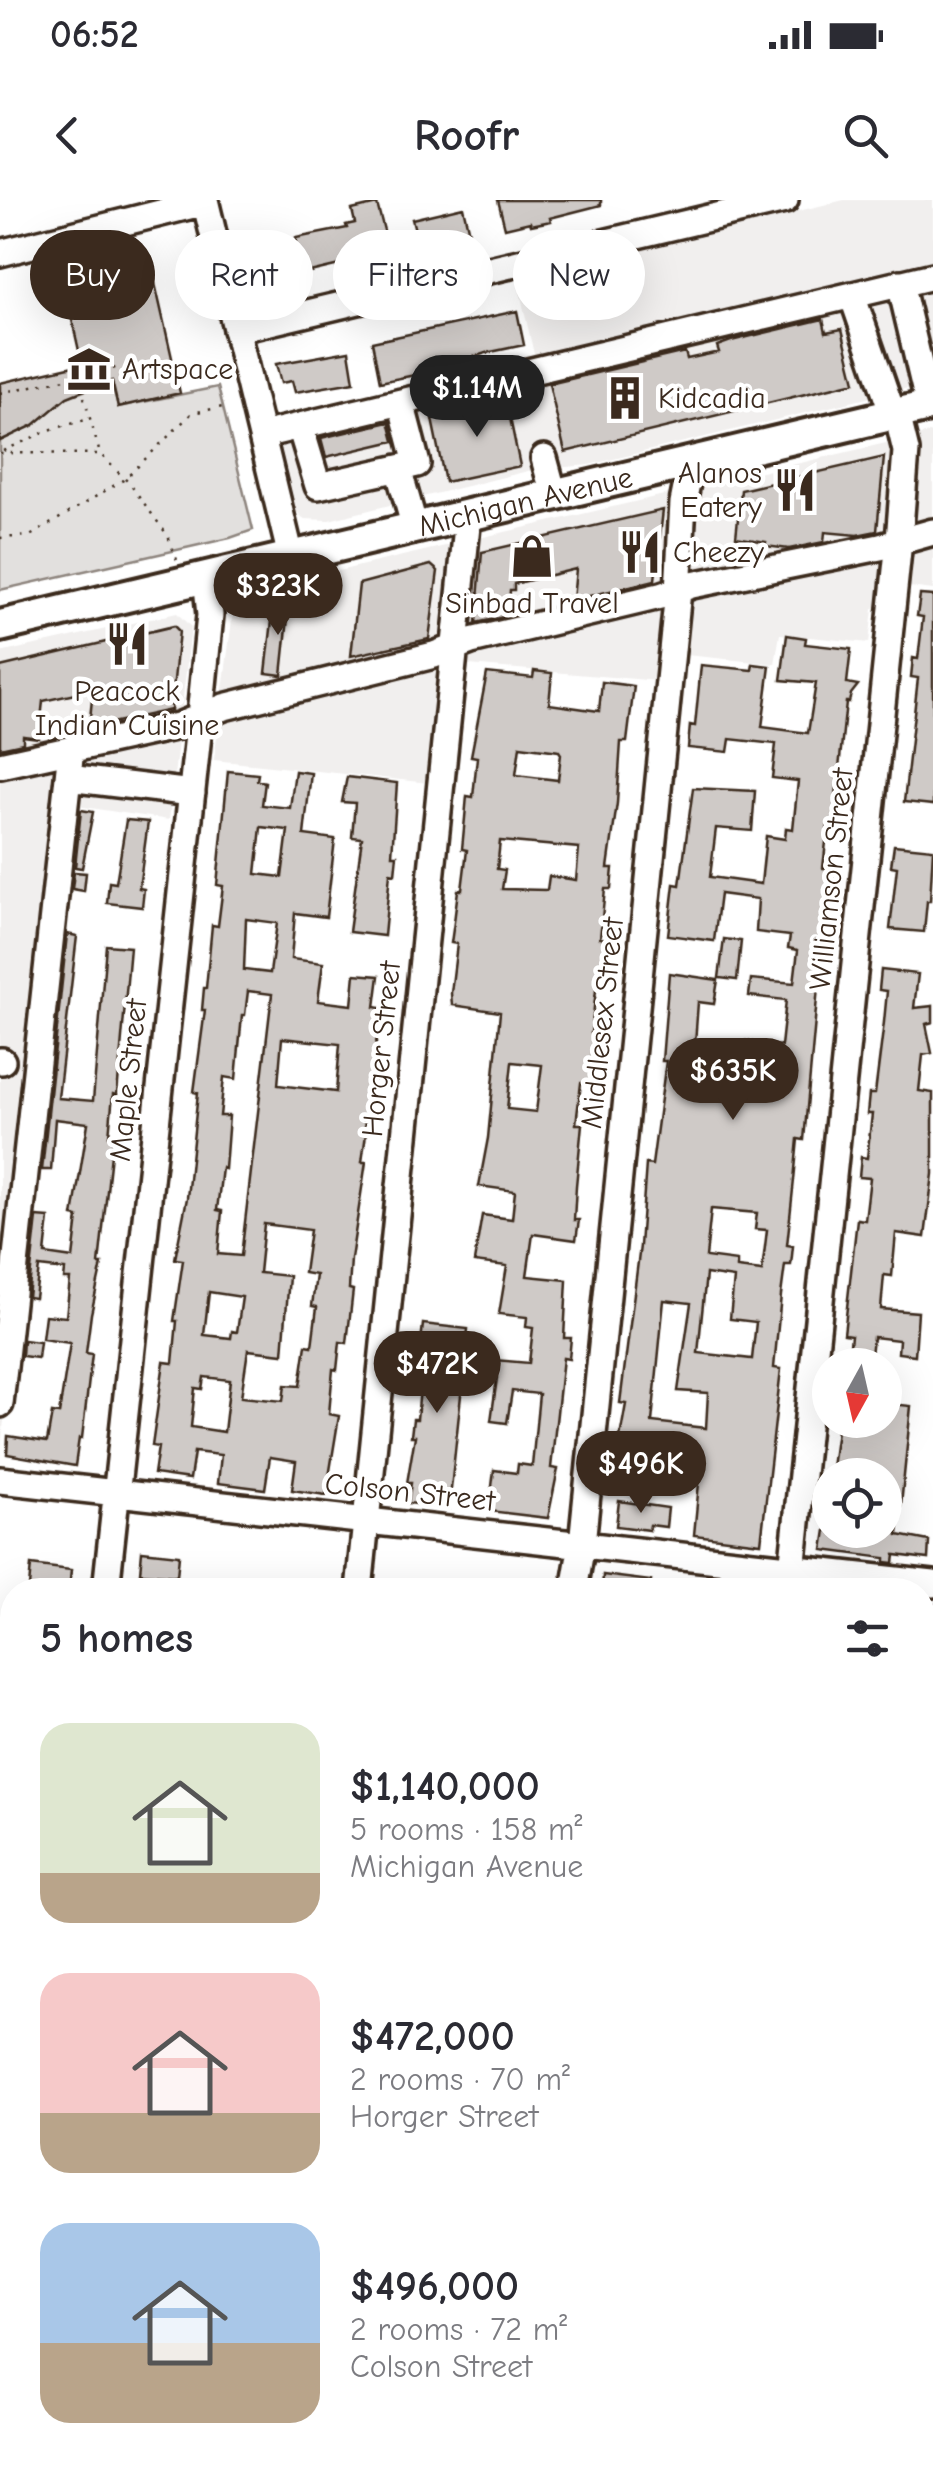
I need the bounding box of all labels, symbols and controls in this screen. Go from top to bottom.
text: 06:52 [50,13,139,57]
icon: back [40,108,95,163]
icon: search [838,108,893,163]
text: Roofr [414,109,519,161]
chip: Buy [30,230,155,320]
chip: Rent [175,230,313,320]
chip: Filters [333,230,493,320]
chip: New [513,230,645,320]
museum icon: Artspace [65,345,113,393]
place label: Artspace [122,352,233,387]
pin: $1.14M [396,355,558,440]
text: $1.14M [432,369,522,406]
building icon: Kidcadia [601,374,649,422]
place label: Kidcadia [658,381,766,416]
place label: Alanos Eatery [678,456,763,525]
street label: Michigan Avenue [415,460,636,544]
restaurant icon: Alanos Eatery [771,466,819,514]
restaurant icon: Cheezy [616,528,664,576]
shop icon: Sinbad Travel [508,532,556,580]
place label: Cheezy [673,535,765,570]
pin: $323K [208,553,348,638]
text: $323K [236,567,320,604]
place label: Sinbad Travel [445,586,619,621]
restaurant icon: Peacock Indian Cuisine [103,620,151,668]
place label: Peacock Indian Cuisine [35,674,219,743]
street label: Williamson Street [802,765,861,992]
street label: Middlesex Street [574,914,631,1130]
street label: Horger Street [355,958,408,1139]
street label: Maple Street [103,996,155,1163]
pin: $635K [663,1038,803,1123]
text: $635K [690,1052,776,1089]
pin: $472K [367,1331,507,1416]
text: $472K [396,1345,478,1382]
north arrow [812,1348,902,1438]
map controls [812,1348,902,1548]
pin: $496K [571,1431,711,1516]
text: $496K [598,1445,684,1482]
button: locate [812,1458,902,1548]
street label: Colson Street [323,1466,498,1519]
icon: filters [840,1611,895,1666]
text: 5 homes [40,1614,193,1663]
text: $1,140,000 [350,1762,540,1811]
icon: home [120,1763,240,1883]
text: 5 rooms · 158 m² [350,1811,582,1848]
text: Michigan Avenue [350,1848,583,1885]
text: $472,000 [350,2012,515,2061]
icon: home [120,2013,240,2133]
text: 2 rooms · 70 m² [350,2061,570,2098]
text: Horger Street [350,2098,538,2135]
text: $496,000 [350,2262,519,2311]
icon: home [120,2263,240,2383]
text: 2 rooms · 72 m² [350,2311,567,2348]
text: Colson Street [350,2348,532,2385]

